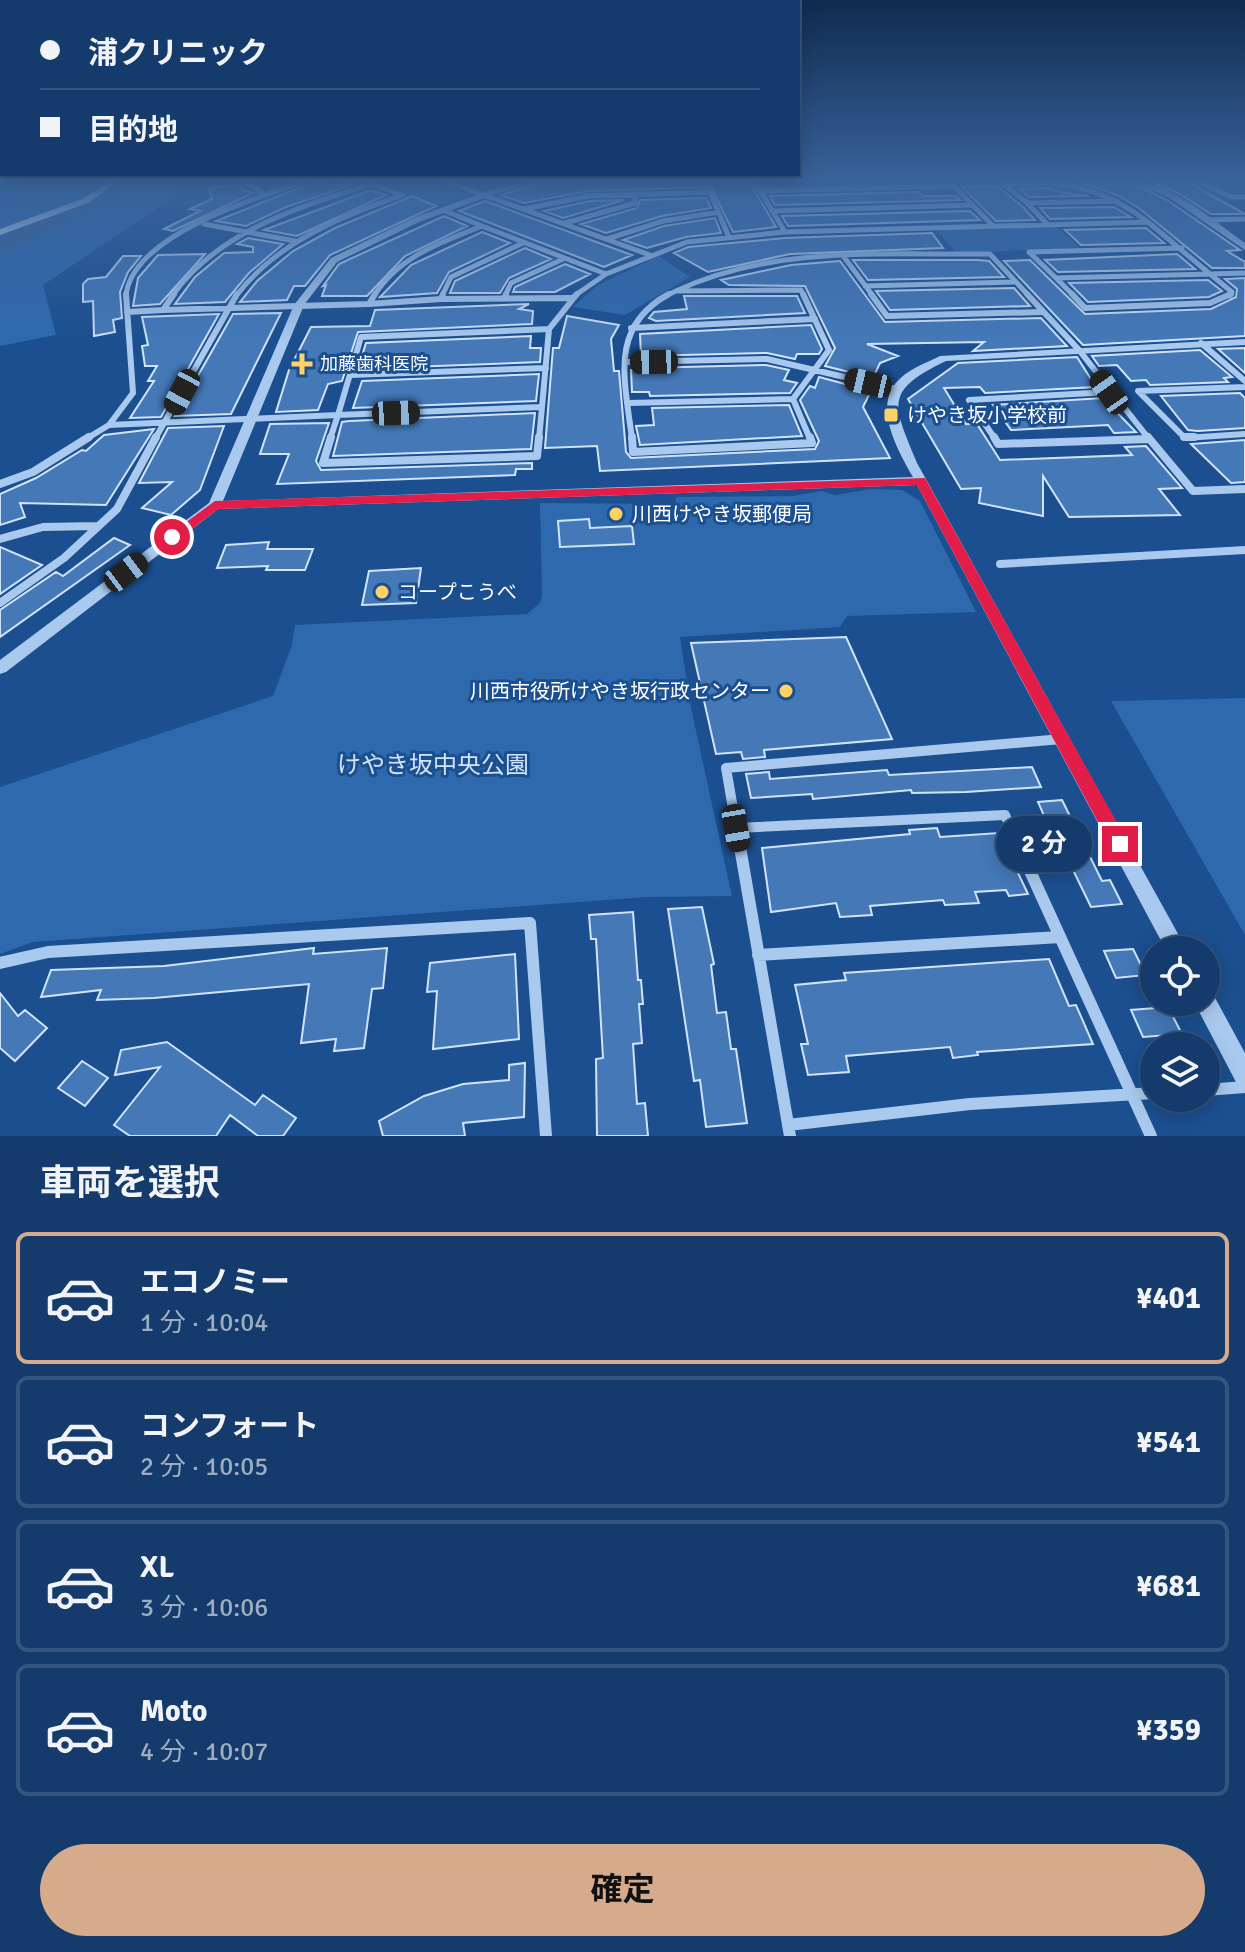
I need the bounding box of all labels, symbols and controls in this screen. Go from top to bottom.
text: 浦クリニック [88,35,268,72]
text: 目的地 [88,112,178,149]
car [630,350,678,374]
marker: 加藤歯科医院 [291,353,313,375]
place label: 加藤歯科医院 [320,353,428,375]
car [160,365,204,419]
car [1085,365,1133,419]
car [842,366,894,400]
car [372,400,420,426]
place label: けやき坂小学校前 [907,403,1067,428]
marker: けやき坂小学校前 [882,406,900,424]
place label: 川西けやき坂郵便局 [632,502,812,527]
marker: 川西けやき坂郵便局 [607,505,625,523]
route start [154,519,190,555]
car [100,548,152,596]
place label: コープこうべ [398,580,517,605]
marker: コープこうべ [373,583,391,601]
place label: 川西市役所けやき坂行政センター [470,679,770,704]
marker: 川西市役所けやき坂行政センター [777,682,795,700]
park label: けやき坂中央公園 [337,750,529,780]
car [720,802,752,854]
callout: 2 分 [996,816,1092,872]
route end [1102,826,1138,862]
text: 2 分 [1021,828,1067,860]
map controls [1140,936,1220,1112]
button: locate [1140,936,1220,1016]
button: layers [1140,1032,1220,1112]
text: 車両を選択 [40,1161,220,1206]
icon: car [44,1262,116,1334]
text: エコノミー [140,1264,290,1301]
text: ¥401 [1136,1280,1201,1317]
text: 1 分 · 10:04 [140,1307,268,1339]
icon: car [44,1406,116,1478]
text: コンフォート [140,1408,319,1445]
text: ¥541 [1136,1424,1201,1461]
text: 2 分 · 10:05 [140,1451,268,1483]
text: XL [140,1549,174,1586]
icon: car [44,1550,116,1622]
text: ¥681 [1136,1568,1201,1605]
text: 3 分 · 10:06 [140,1592,268,1624]
text: Moto [140,1693,207,1730]
icon: car [44,1694,116,1766]
text: ¥359 [1136,1712,1201,1749]
text: 4 分 · 10:07 [140,1736,268,1768]
button: 確定 [40,1844,1205,1936]

